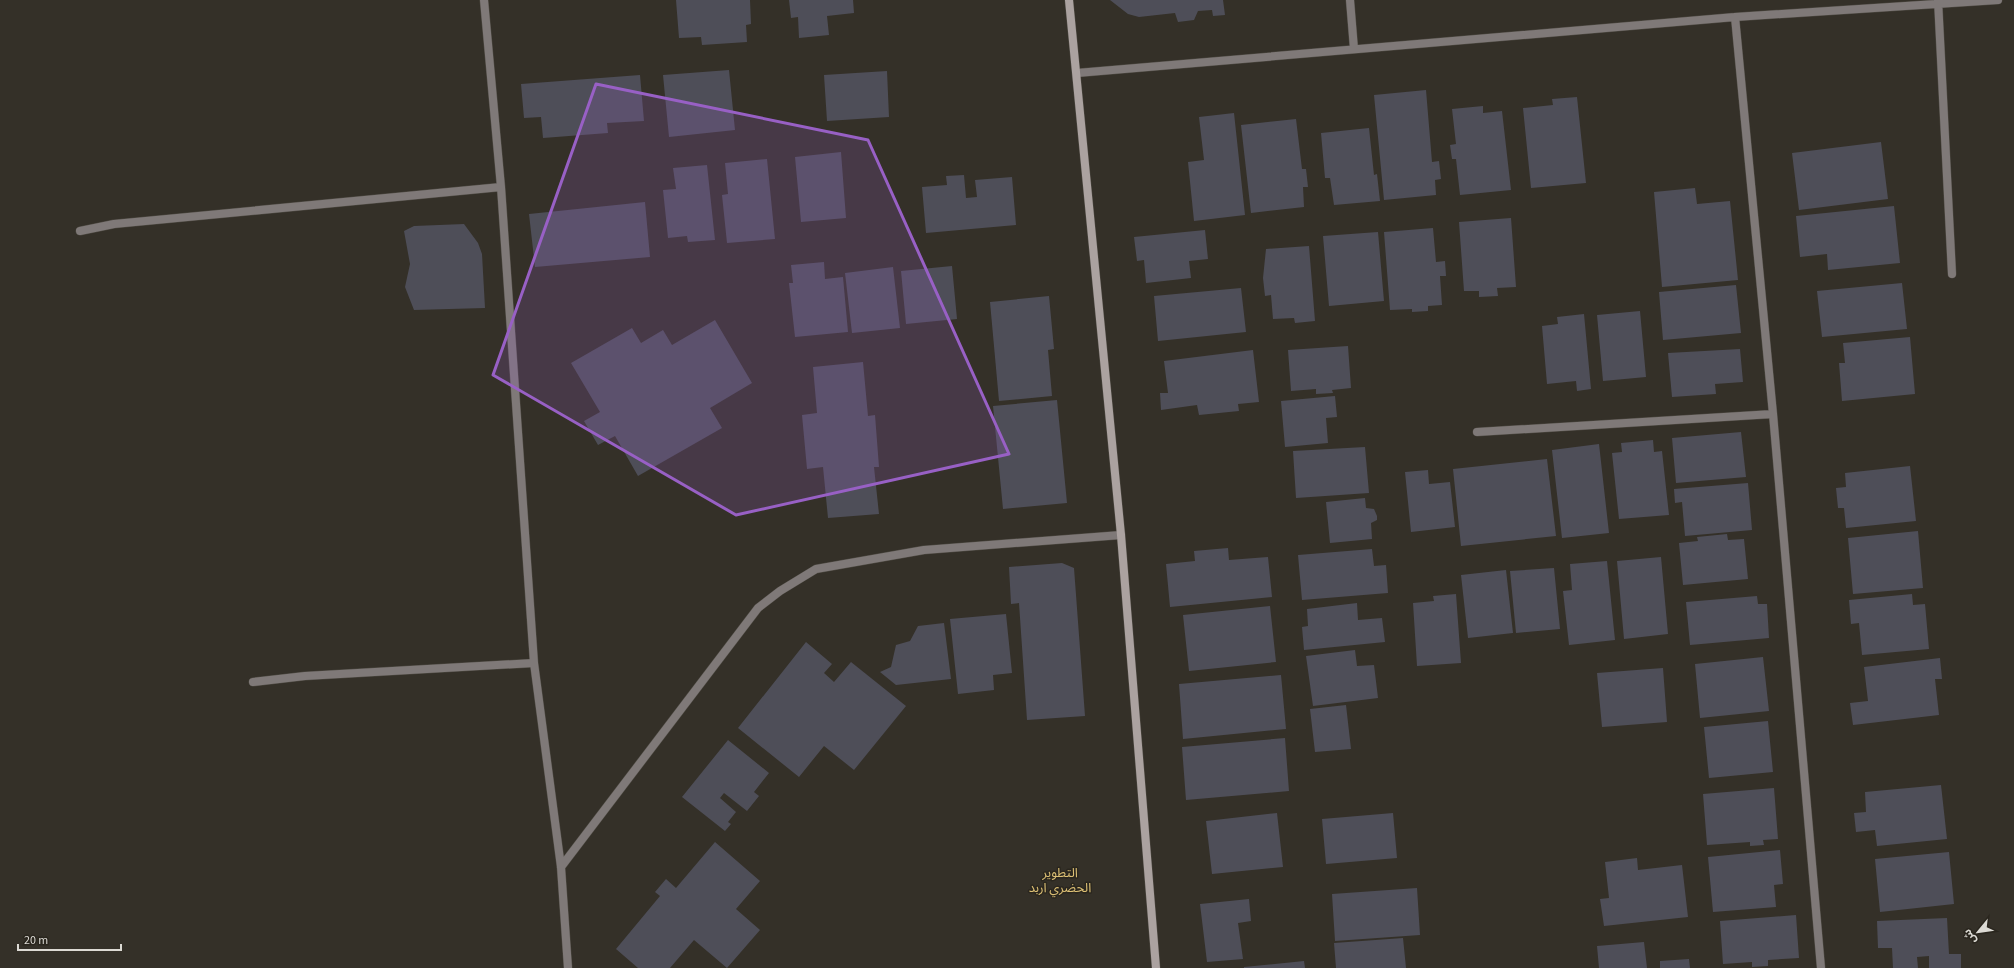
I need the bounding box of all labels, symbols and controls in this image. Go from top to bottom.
district label: التطوير الحضري اربد [1029,864,1091,898]
north arrow [1958,912,1998,952]
scale bar [18,926,121,952]
text: ش [1959,926,1980,947]
text: 20 m [24,932,48,949]

